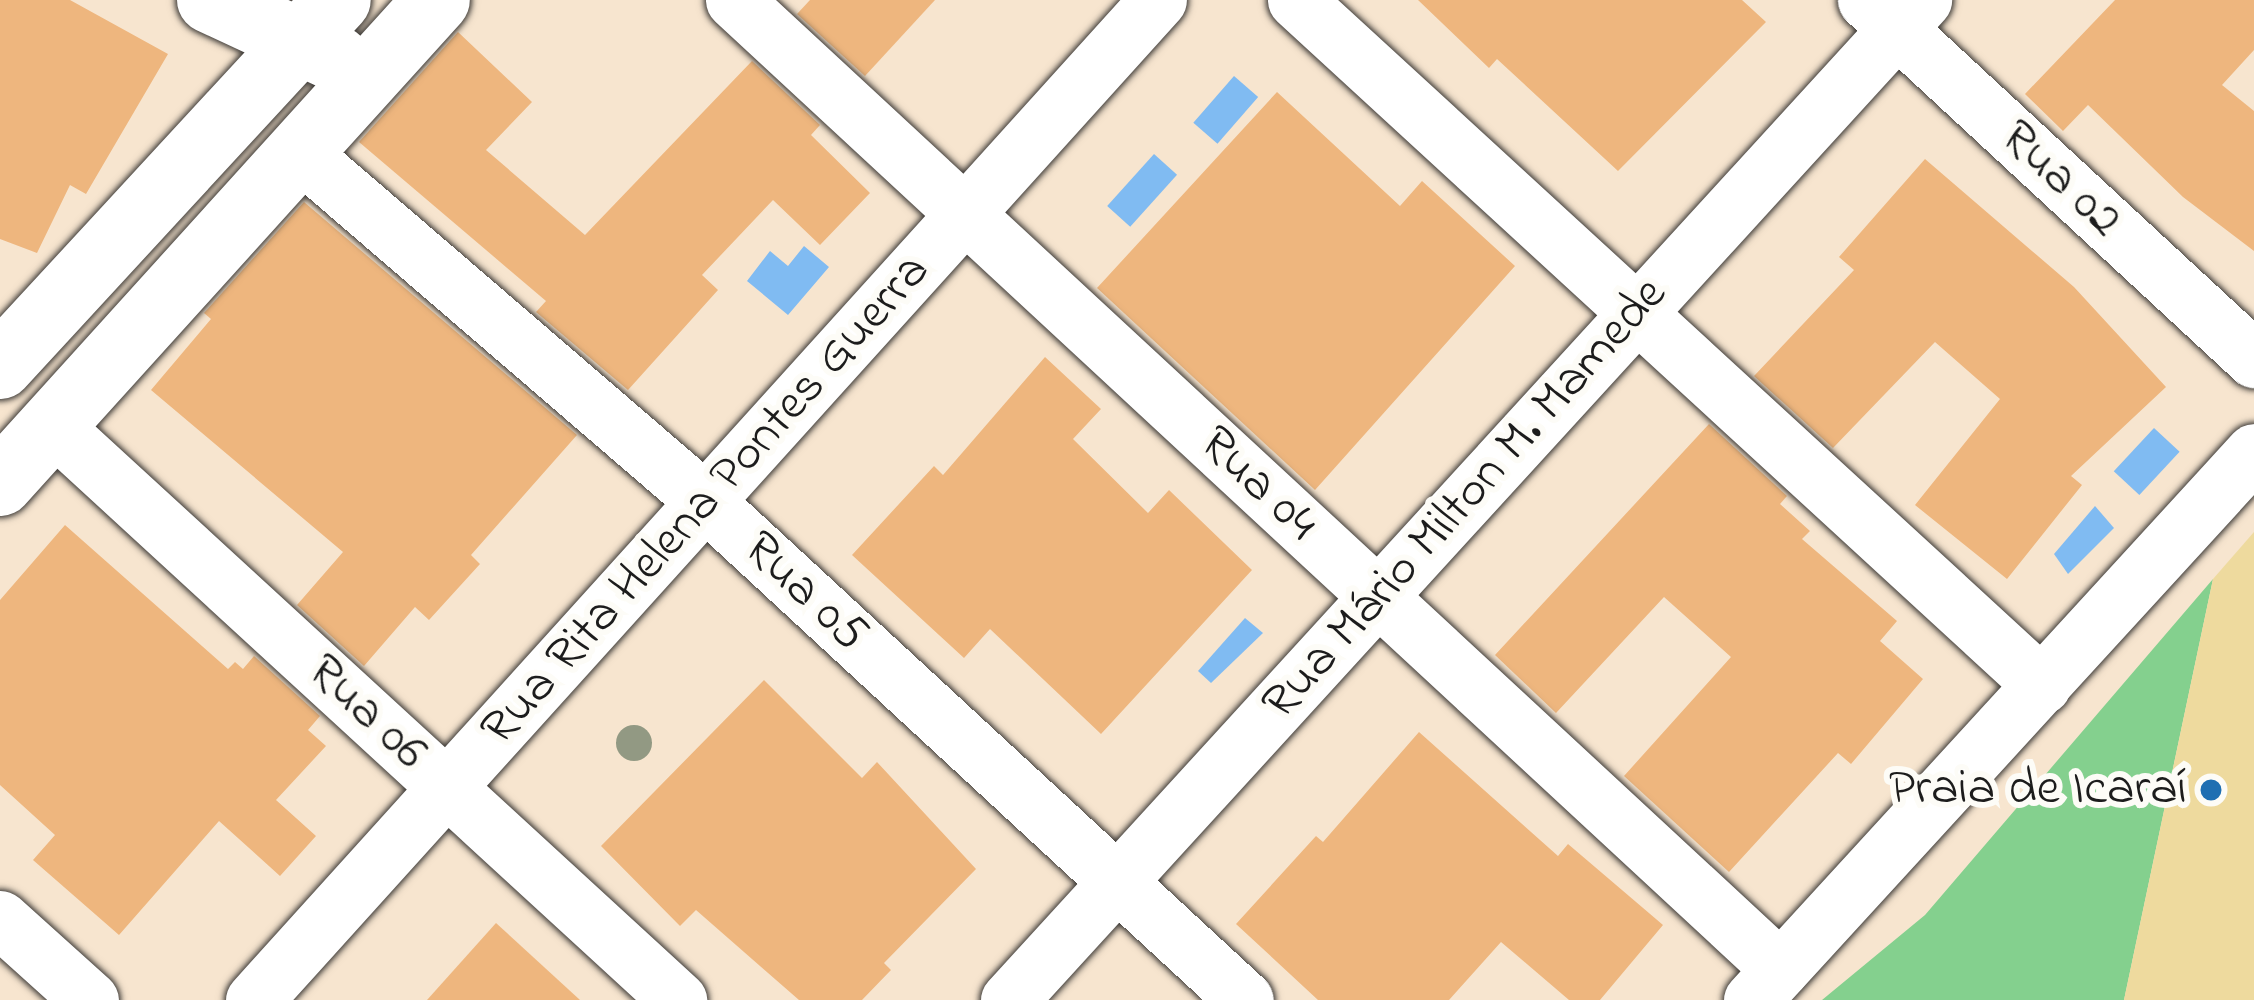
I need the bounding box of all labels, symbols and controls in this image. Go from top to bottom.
street label: Rua 02 [1986,108,2134,252]
street label: Rua Rita Helena Pontes Guerra [470,242,944,760]
street label: Rua Mário Milton M. Mamede [1251,266,1681,734]
street label: Rua 04 [1185,415,1329,555]
street label: Rua 05 [729,520,879,666]
street label: Rua 06 [293,642,439,784]
place label: Praia de Icaraí [1889,759,2187,821]
marker: Praia de Icaraí [2198,777,2224,803]

